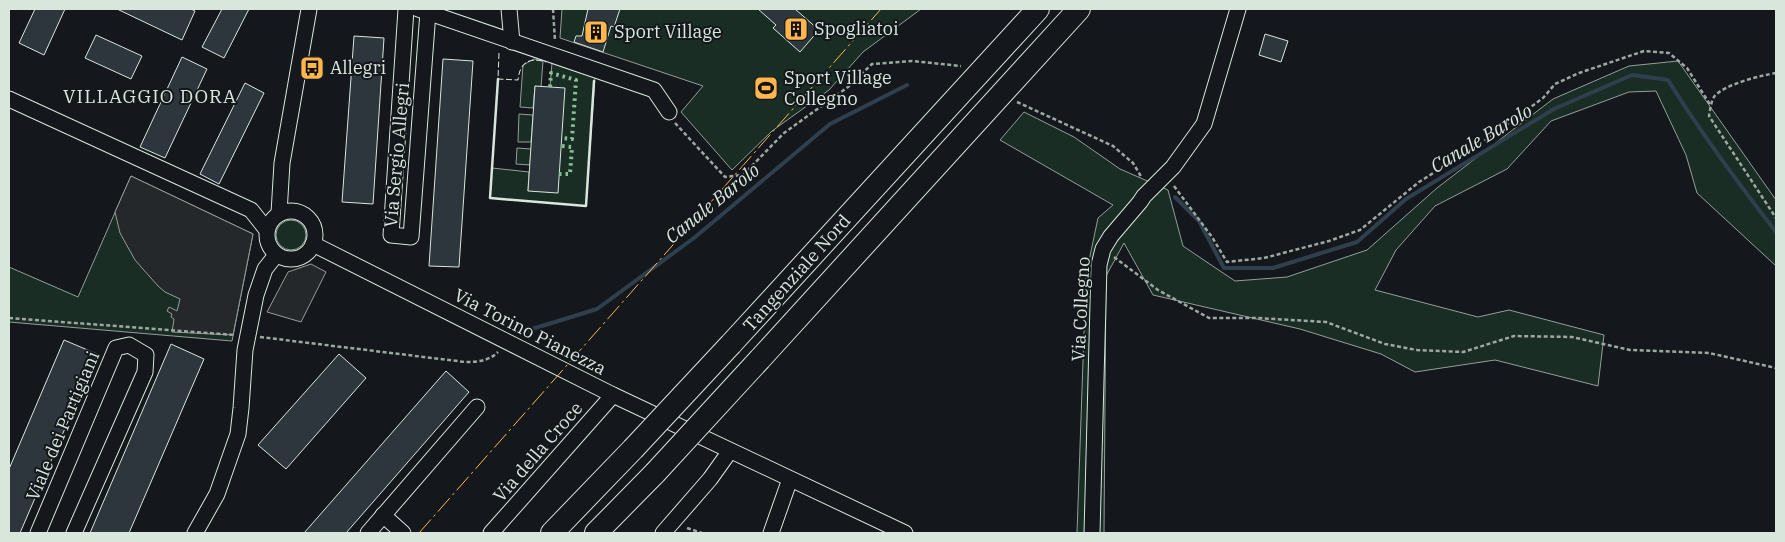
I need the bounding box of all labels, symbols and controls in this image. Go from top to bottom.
building icon: Spogliatoi [783,16,809,42]
place label: Spogliatoi [814,17,899,40]
building icon: Sport Village [583,19,609,45]
place label: Sport Village [614,20,722,43]
bus stop icon: Allegri [299,55,325,81]
place label: Allegri [330,56,386,79]
place label: Sport Village Collegno [784,66,892,110]
sports icon: Sport Village Collegno [753,75,779,101]
street label: Via Sergio Allegri [379,81,414,228]
district label: VILLAGGIO DORA [63,84,237,108]
water label: Canale Barolo [1426,98,1536,178]
water label: Canale Barolo [660,158,764,248]
street label: Tangenziale Nord [738,209,855,336]
street label: Via Collegno [1066,256,1095,362]
street label: Via Torino Pianezza [450,283,610,380]
street label: Viale dei Partigiani [21,347,105,504]
street label: Via della Croce [488,397,587,506]

